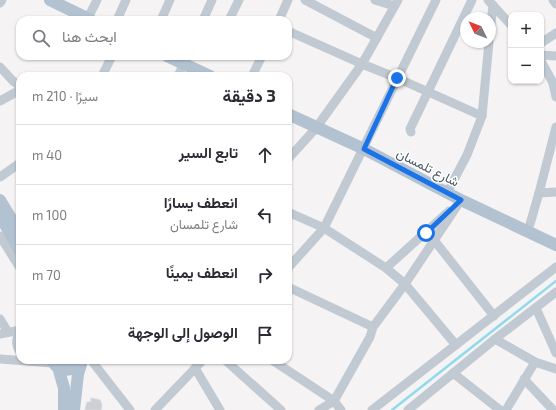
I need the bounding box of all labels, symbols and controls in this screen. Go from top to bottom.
north arrow [460,12,496,48]
map controls [508,12,544,84]
button: + [508,12,544,48]
search box [16,16,292,60]
icon: search [30,27,52,49]
text: ابحث هنا [62,27,117,45]
button: − [508,48,544,84]
route end [388,69,406,87]
text: 3 دقيقة [223,85,276,105]
text: سيرًا · 210 m [32,88,98,104]
text: تابع السير [179,143,238,161]
icon: ahead [254,144,276,166]
street label: شارع تلمسان [393,144,462,191]
text: 40 m [32,147,62,163]
text: انعطف يسارًا [164,193,238,211]
icon: left [254,204,276,226]
text: 100 m [32,207,67,223]
text: شارع تلمسان [170,216,238,232]
route start [417,224,435,242]
text: انعطف يمينًا [166,263,238,281]
icon: right [254,264,276,286]
text: 70 m [32,267,61,283]
text: الوصول إلى الوجهة [128,323,238,341]
icon: arrive [254,324,276,346]

